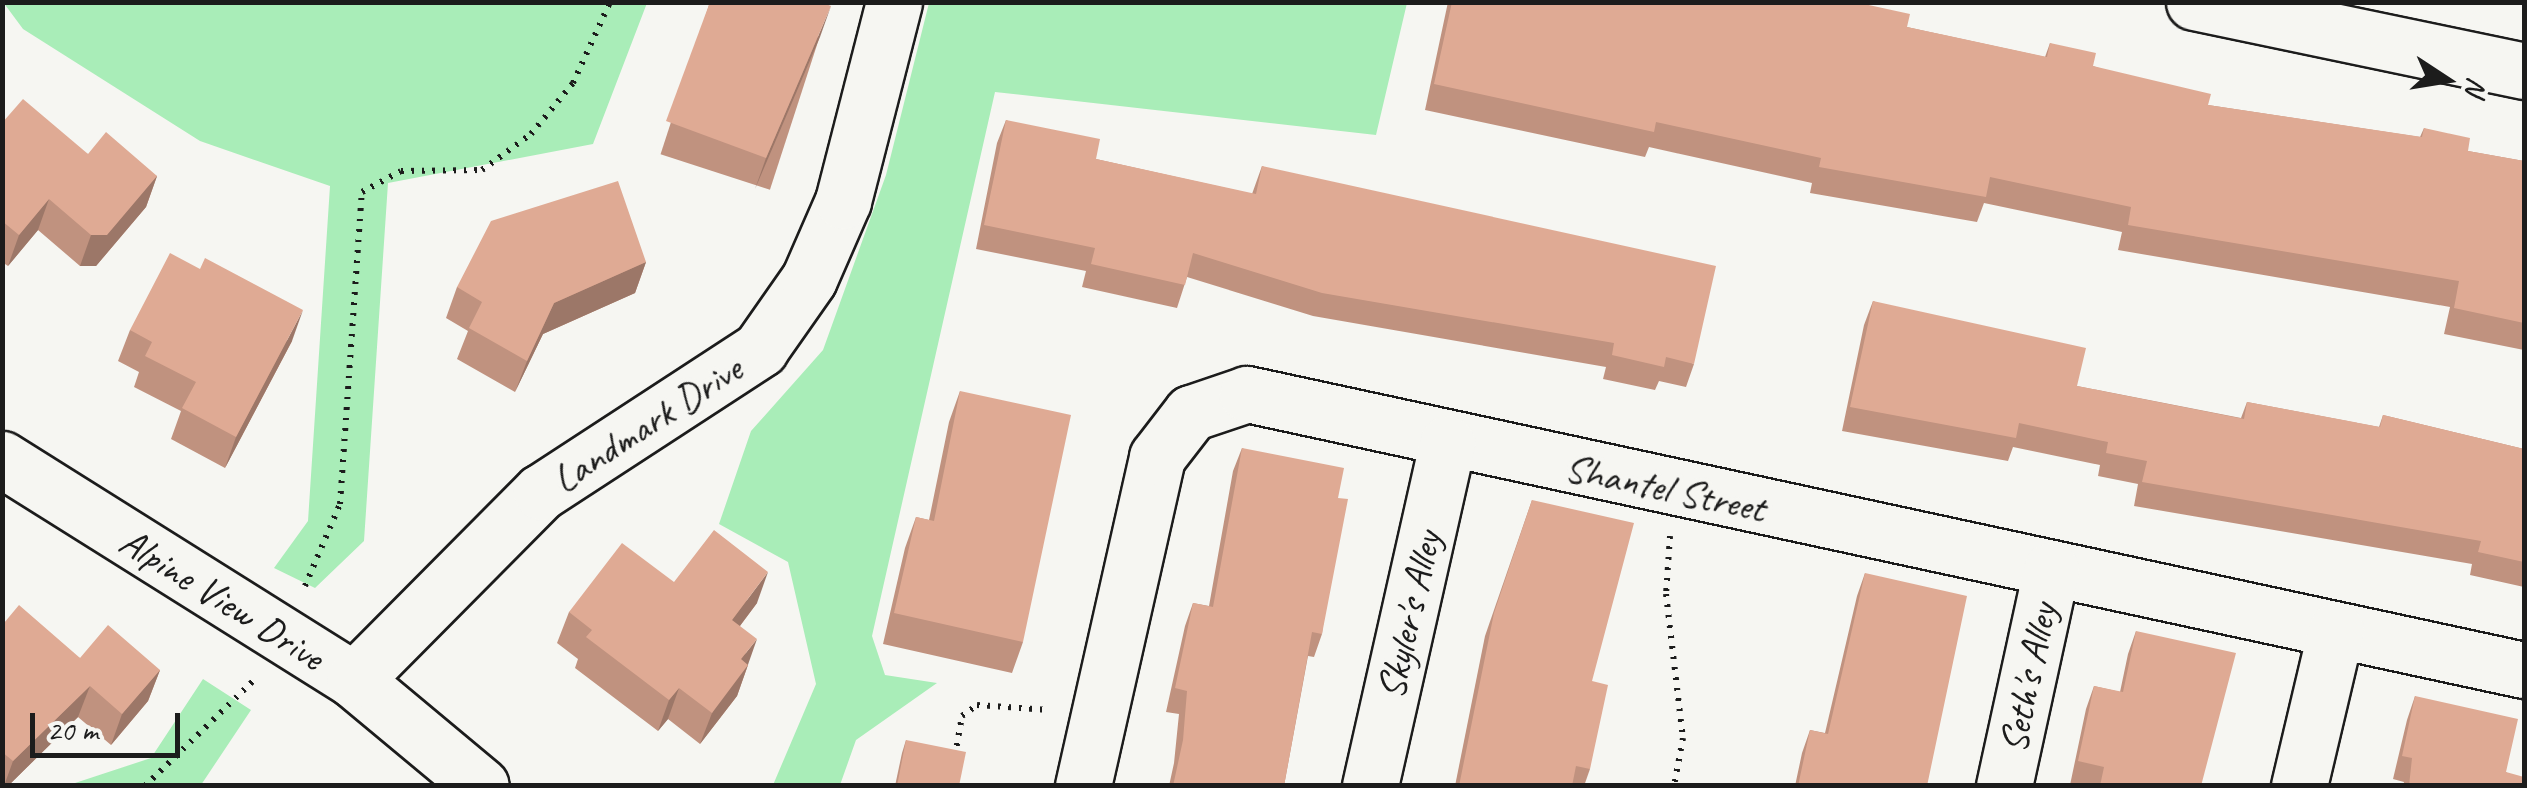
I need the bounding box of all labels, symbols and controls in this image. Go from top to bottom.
north arrow [2397,30,2497,130]
text: N [2458,74,2496,98]
street label: Landmark Drive [543,345,751,503]
street label: Shantel Street [1560,443,1770,533]
street label: Alpine View Drive [111,517,333,681]
street label: Skyler's Alley [1366,527,1452,703]
street label: Seth's Alley [1989,599,2067,757]
scale bar [35,693,185,755]
text: 20 m [47,711,98,749]

